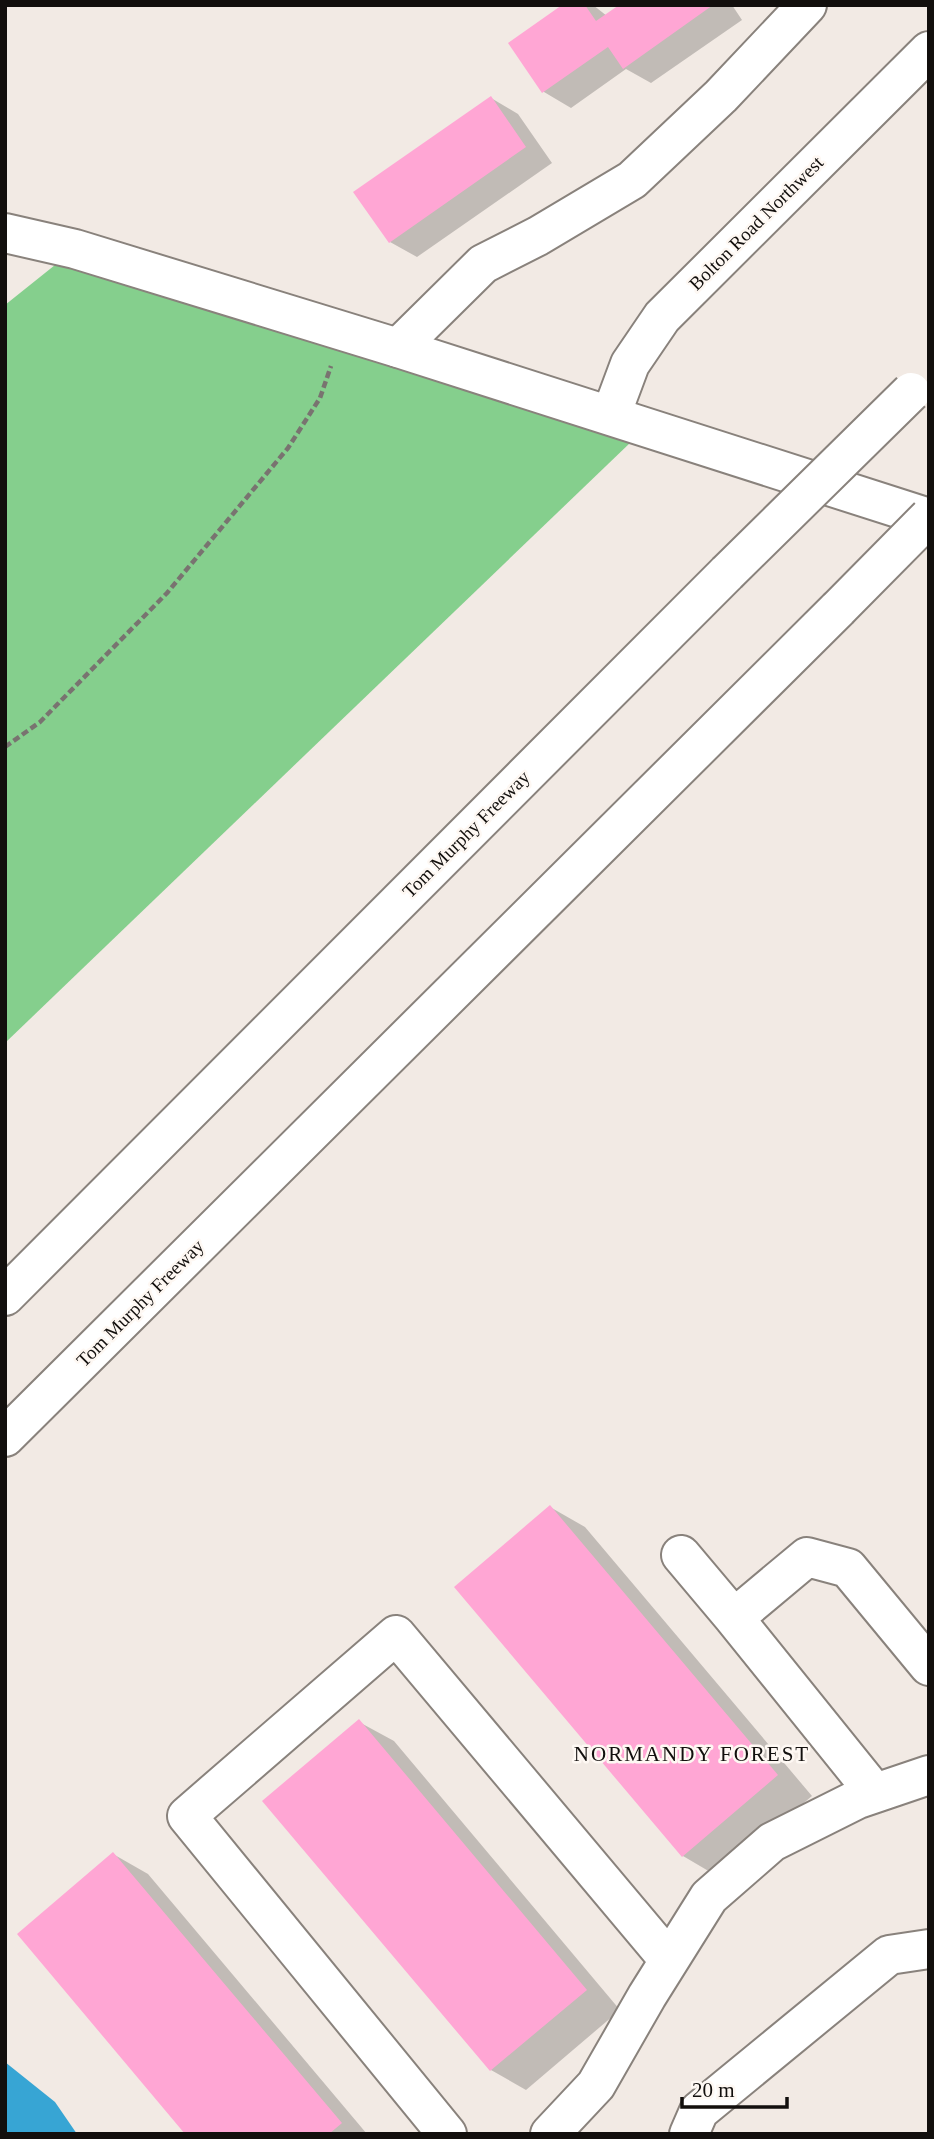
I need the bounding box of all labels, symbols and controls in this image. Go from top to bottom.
street label: Bolton Road Northwest [685,151,828,294]
street label: Tom Murphy Freeway [398,766,534,902]
street label: Tom Murphy Freeway [72,1235,208,1371]
district label: NORMANDY FOREST [574,1742,810,1766]
scale bar [682,2066,787,2110]
text: 20 m [692,2078,735,2102]

